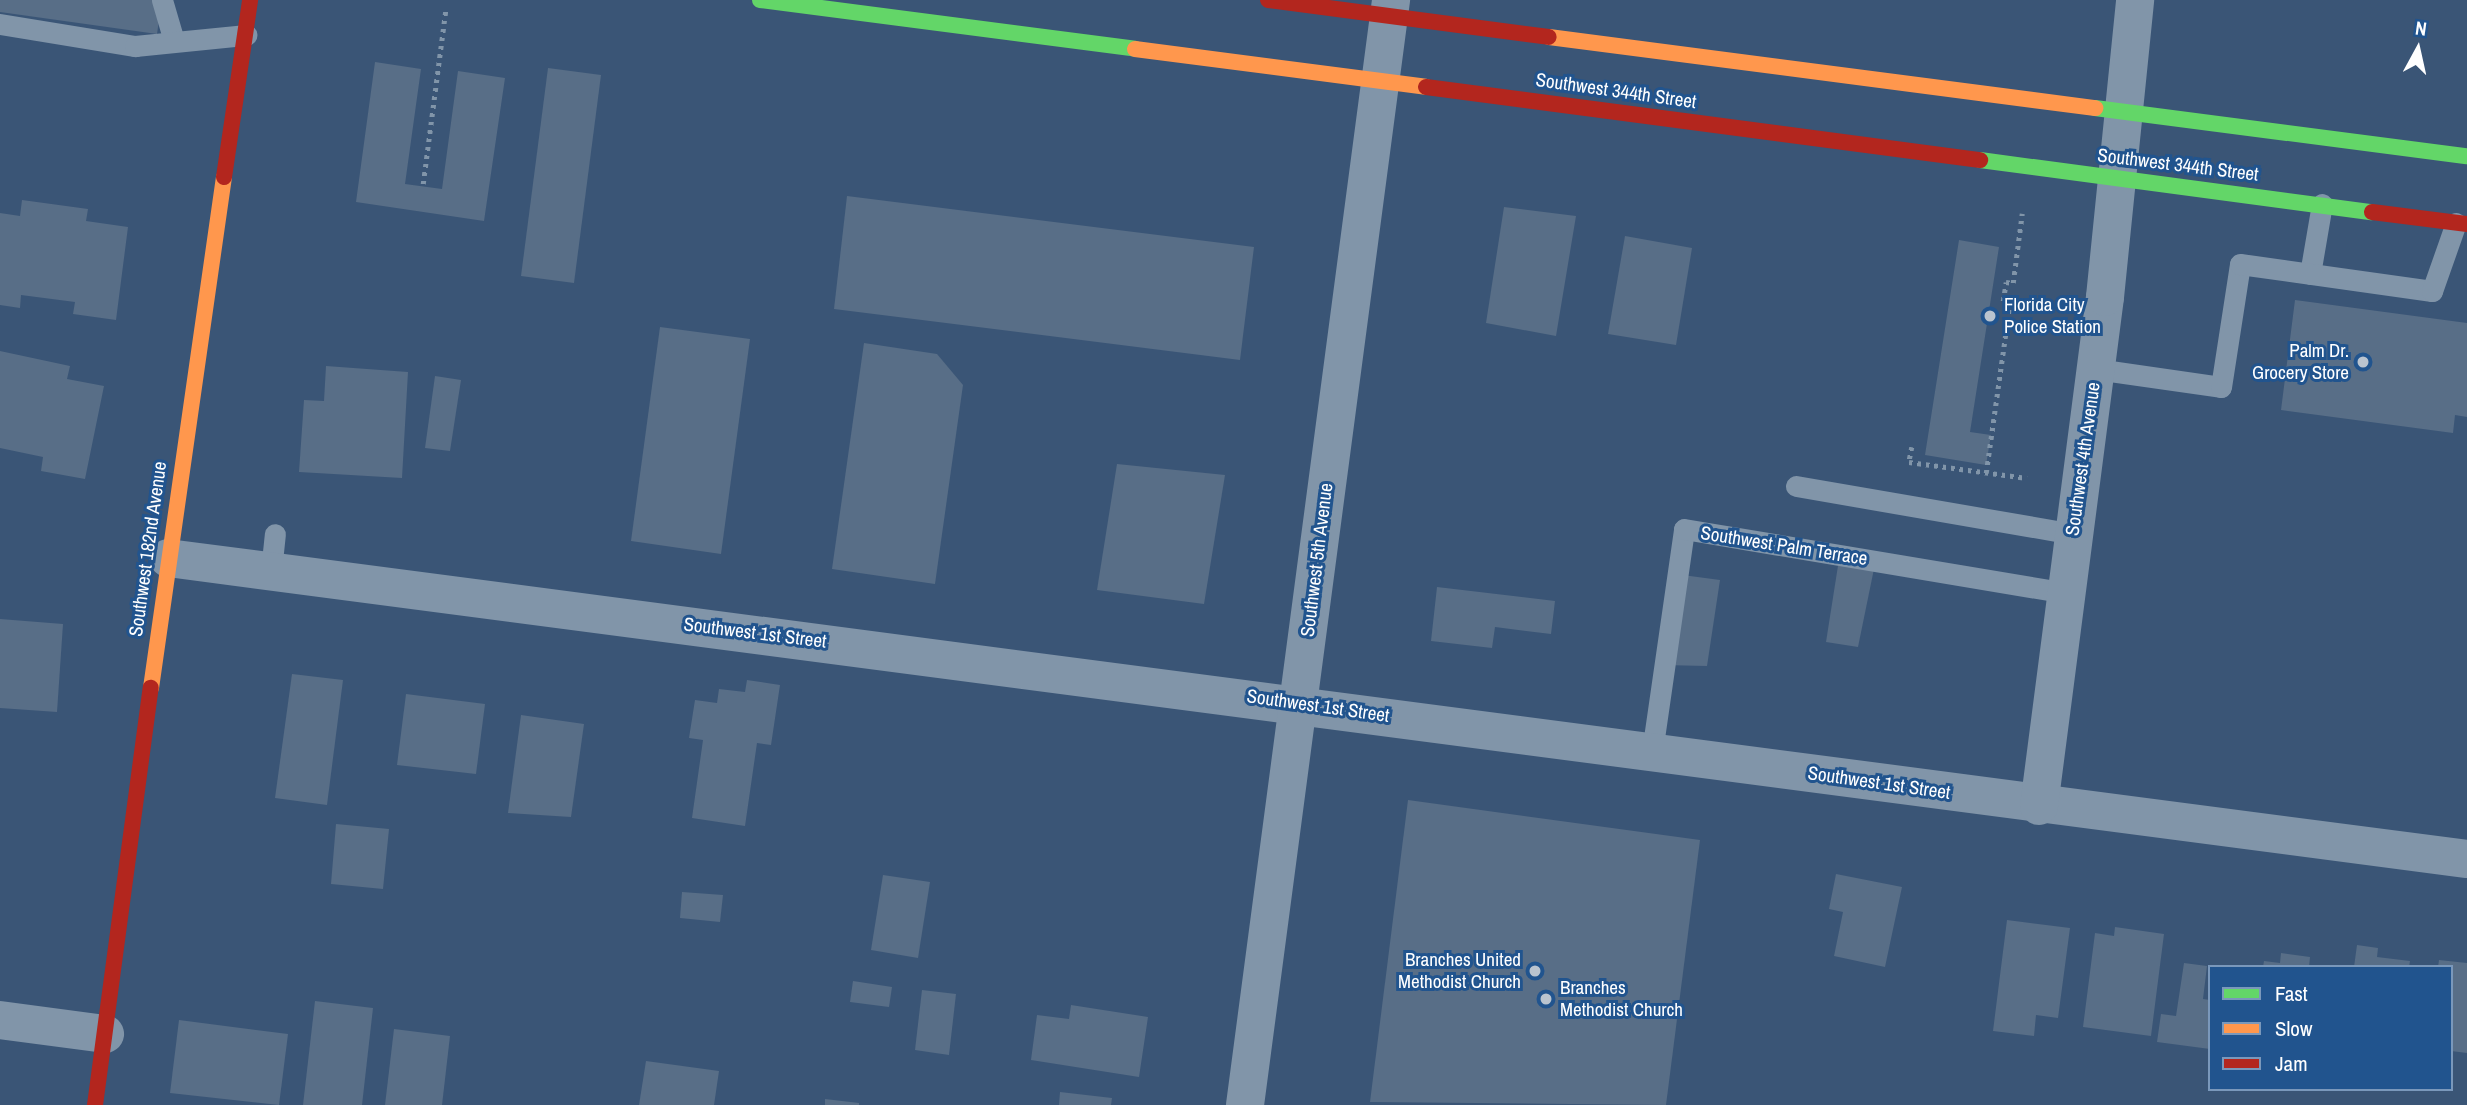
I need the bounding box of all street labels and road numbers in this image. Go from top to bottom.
street label: Southwest 344th Street [1534,68,1698,114]
street label: Southwest 344th Street [2096,144,2260,186]
street label: Southwest 4th Avenue [2061,380,2105,538]
street label: Southwest 182nd Avenue [124,460,172,638]
street label: Southwest 5th Avenue [1296,481,1338,639]
street label: Southwest Palm Terrace [1699,522,1869,570]
street label: Southwest 1st Street [682,613,828,653]
street label: Southwest 1st Street [1245,685,1391,727]
street label: Southwest 1st Street [1806,762,1952,804]

